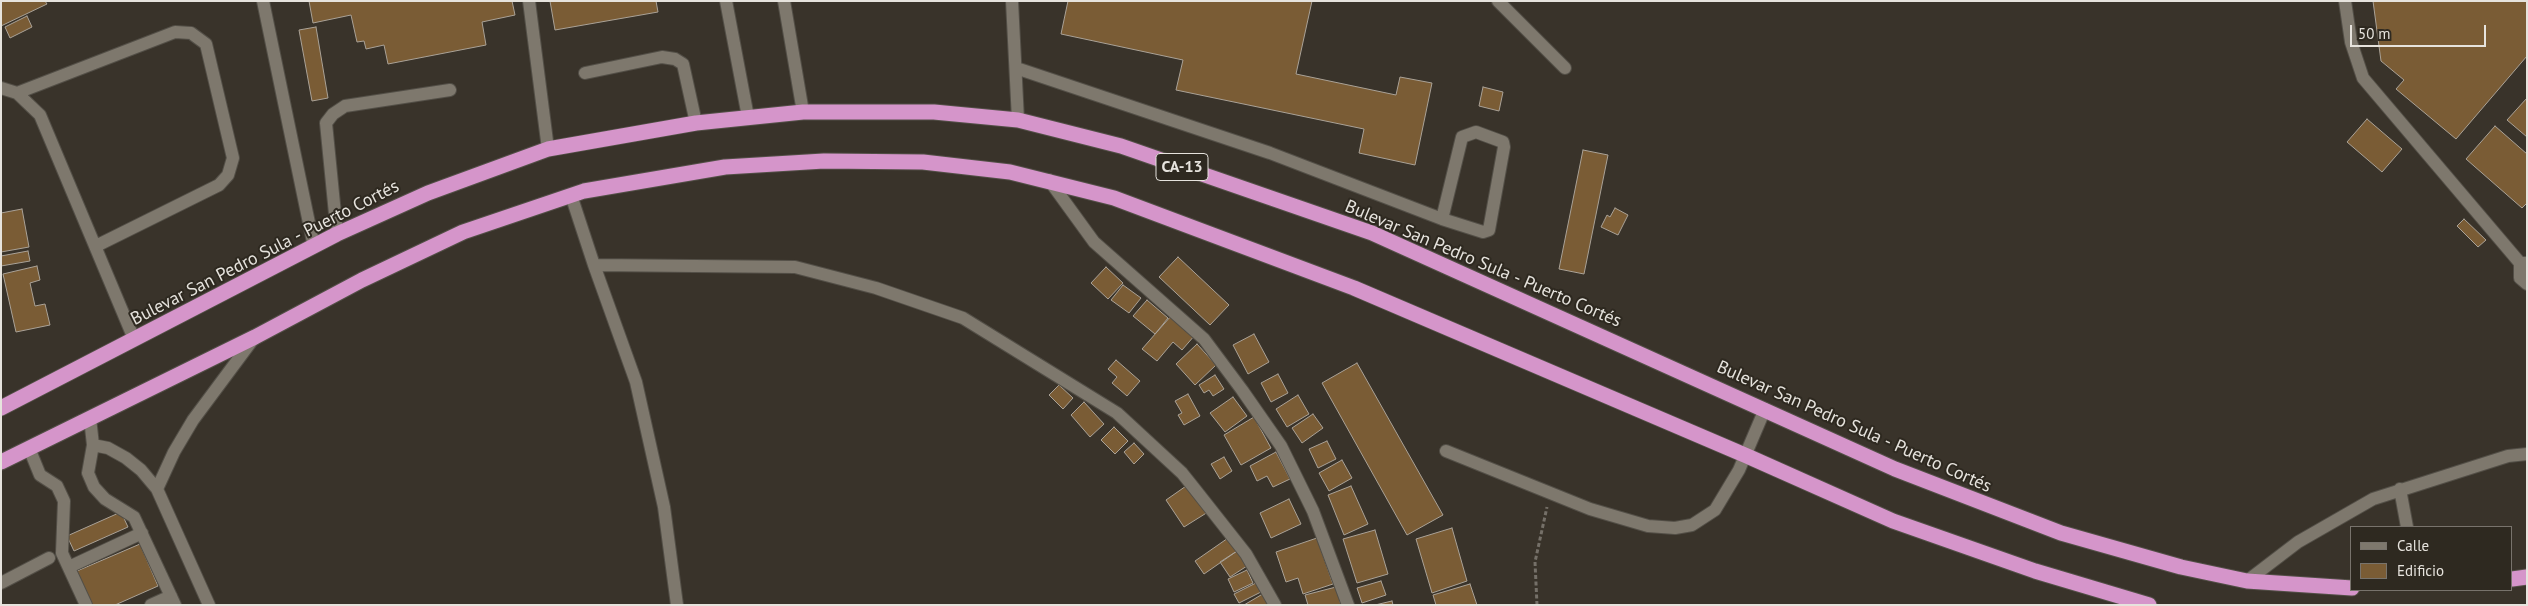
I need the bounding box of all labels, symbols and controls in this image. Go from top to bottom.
scale bar [2353,15,2489,47]
text: 50 m [2358,24,2391,43]
road number: CA-13 [1156,154,1208,180]
street label: Bulevar San Pedro Sula - Puerto Cortés [127,176,403,330]
street label: Bulevar San Pedro Sula - Puerto Cortés [1342,196,1624,332]
street label: Bulevar San Pedro Sula - Puerto Cortés [1713,357,1995,497]
legend [2350,526,2513,591]
text: Calle [2397,536,2429,555]
text: Edificio [2397,561,2444,580]

